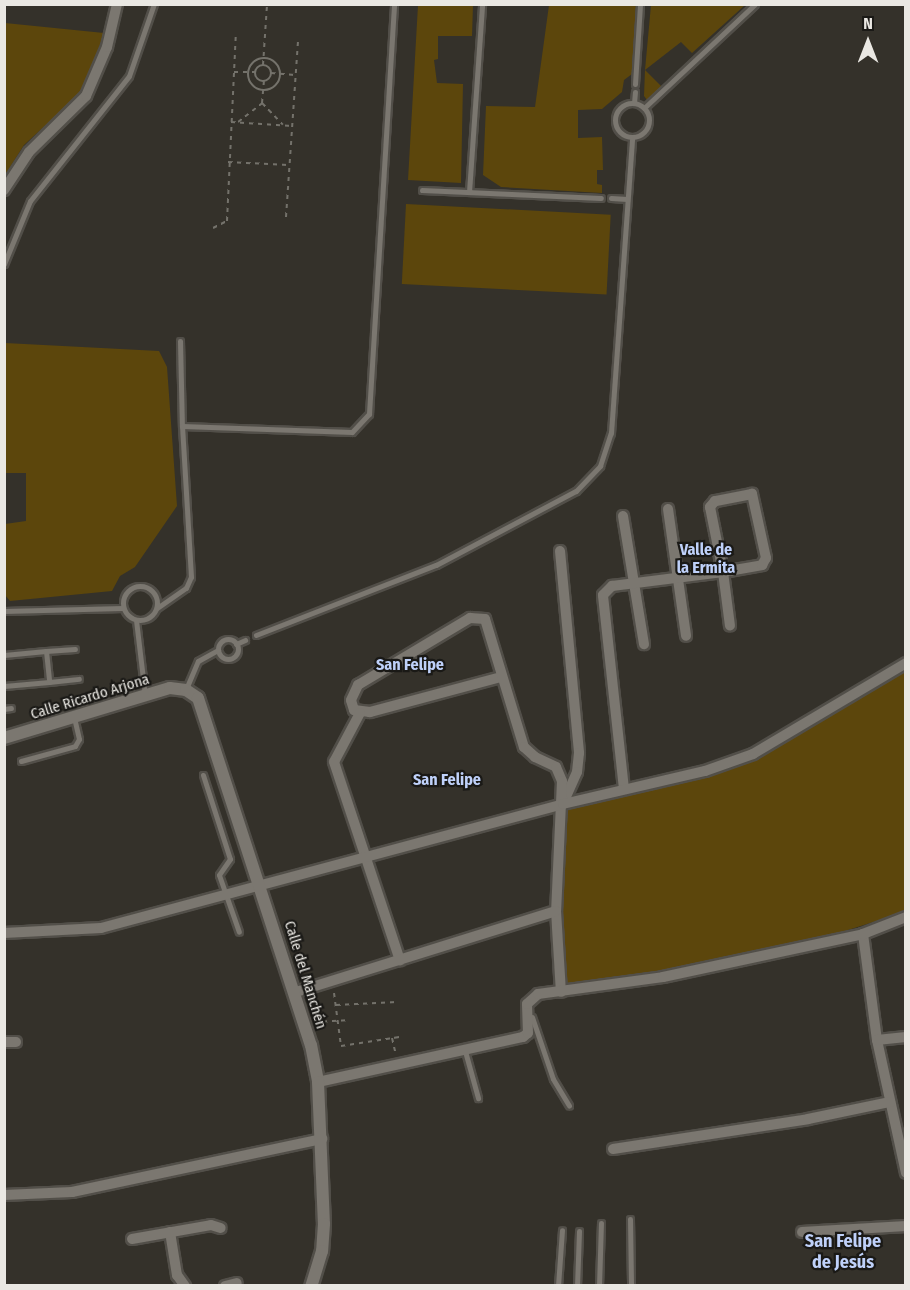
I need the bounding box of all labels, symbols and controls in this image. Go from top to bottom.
north arrow [838,12,898,72]
text: N [863,14,873,33]
district label: Valle de la Ermita [677,540,735,578]
district label: San Felipe [376,655,444,675]
street label: Calle Ricardo Arjona [28,670,152,724]
district label: San Felipe [413,770,481,790]
street label: Calle del Manchén [280,919,330,1031]
district label: San Felipe de Jesús [805,1231,881,1274]

